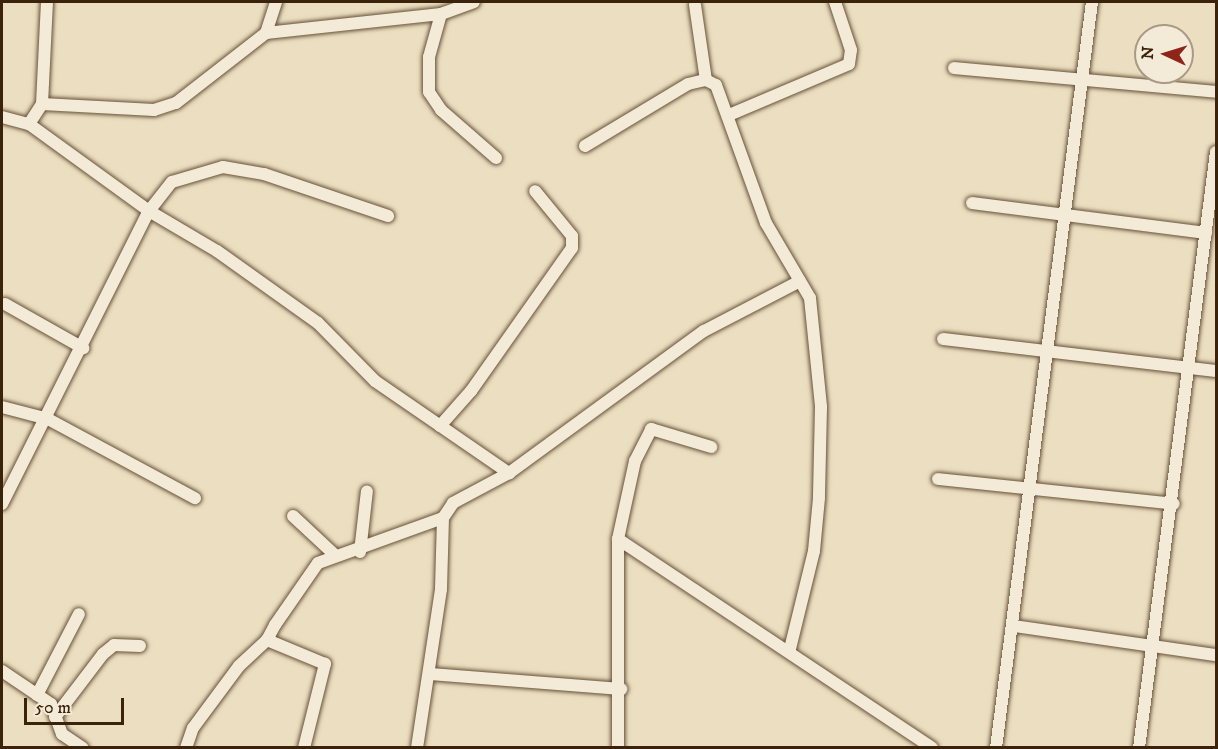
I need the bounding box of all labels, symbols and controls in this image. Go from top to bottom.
north arrow [1134,24,1194,84]
text: N [1138,46,1158,60]
scale bar [27,686,128,724]
text: 50 m [35,697,71,719]

